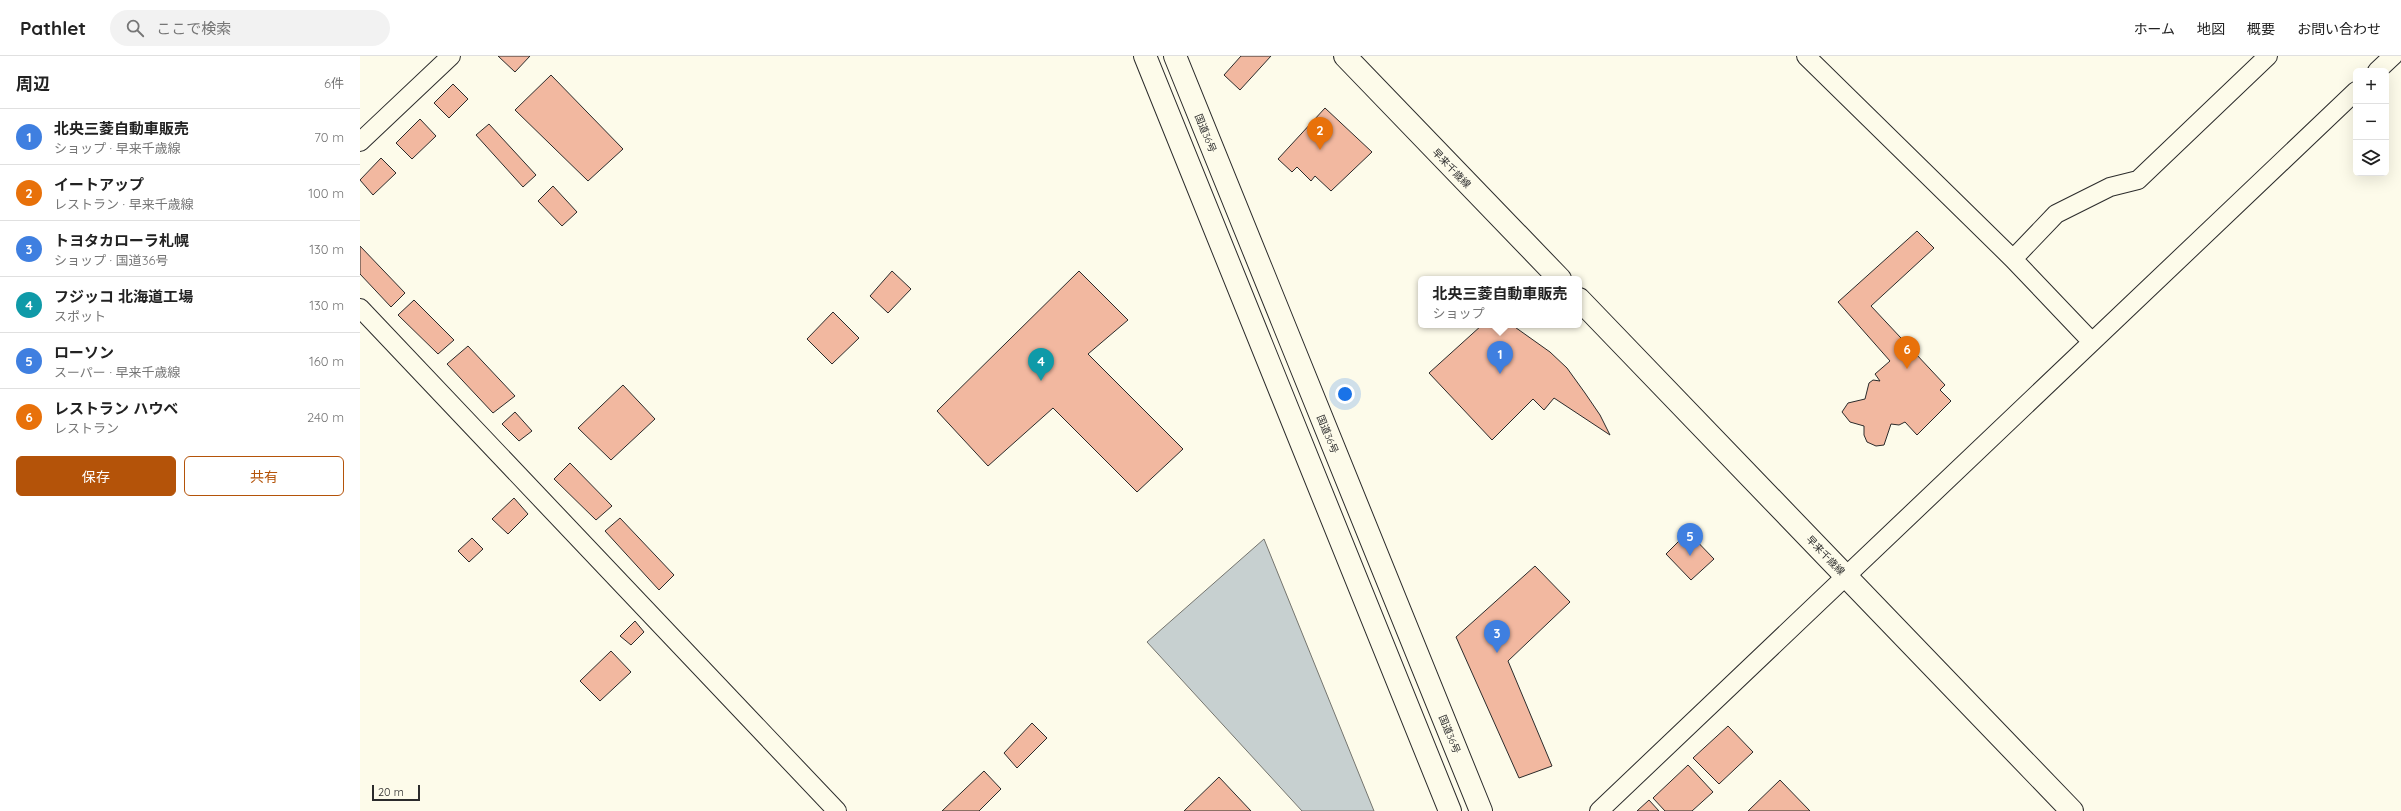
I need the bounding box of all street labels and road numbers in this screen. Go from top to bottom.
street label: 国道36号 [1192,112,1219,154]
street label: 早来千歳線 [1430,146,1474,191]
street label: 国道36号 [1314,413,1341,455]
street label: 早来千歳線 [1804,533,1848,578]
street label: 国道36号 [1436,713,1463,755]

